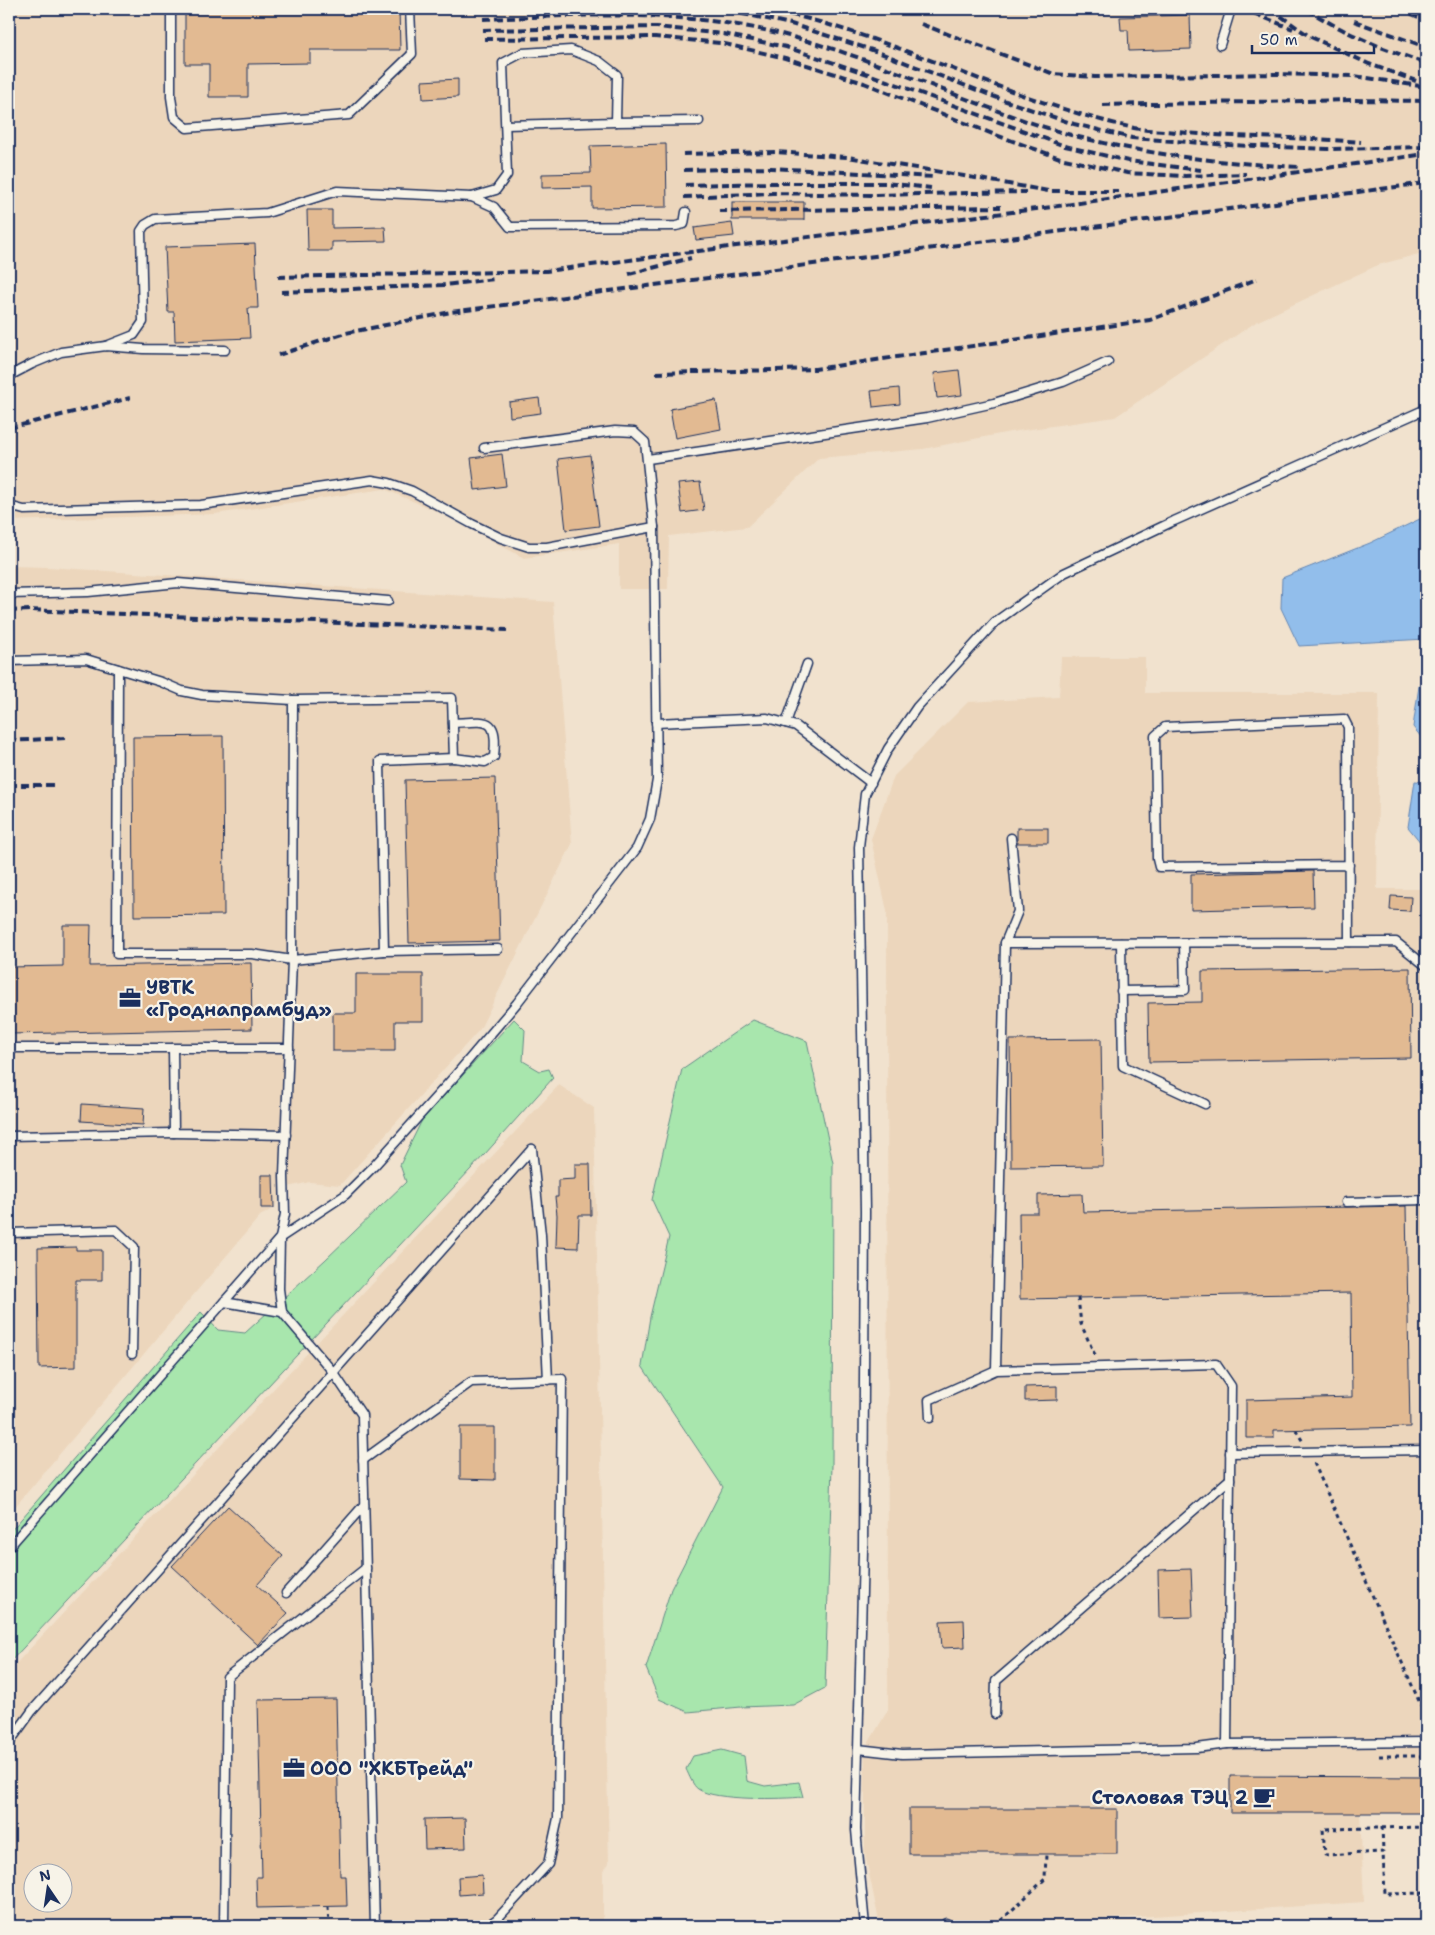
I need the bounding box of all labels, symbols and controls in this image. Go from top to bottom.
scale bar [1252,22,1375,54]
text: 50 m [1260,30,1298,50]
place label: УВТК «Гроднапрамбуд» [146,975,332,1022]
office icon: УВТК «Гроднапрамбуд» [117,985,143,1011]
office icon: ООО "ХКБТрейд" [281,1755,307,1781]
place label: ООО "ХКБТрейд" [310,1756,473,1781]
cafe icon: Столовая ТЭЦ 2 [1251,1784,1277,1810]
place label: Столовая ТЭЦ 2 [1091,1785,1248,1810]
north arrow [22,1862,72,1912]
text: N [38,1865,53,1885]

